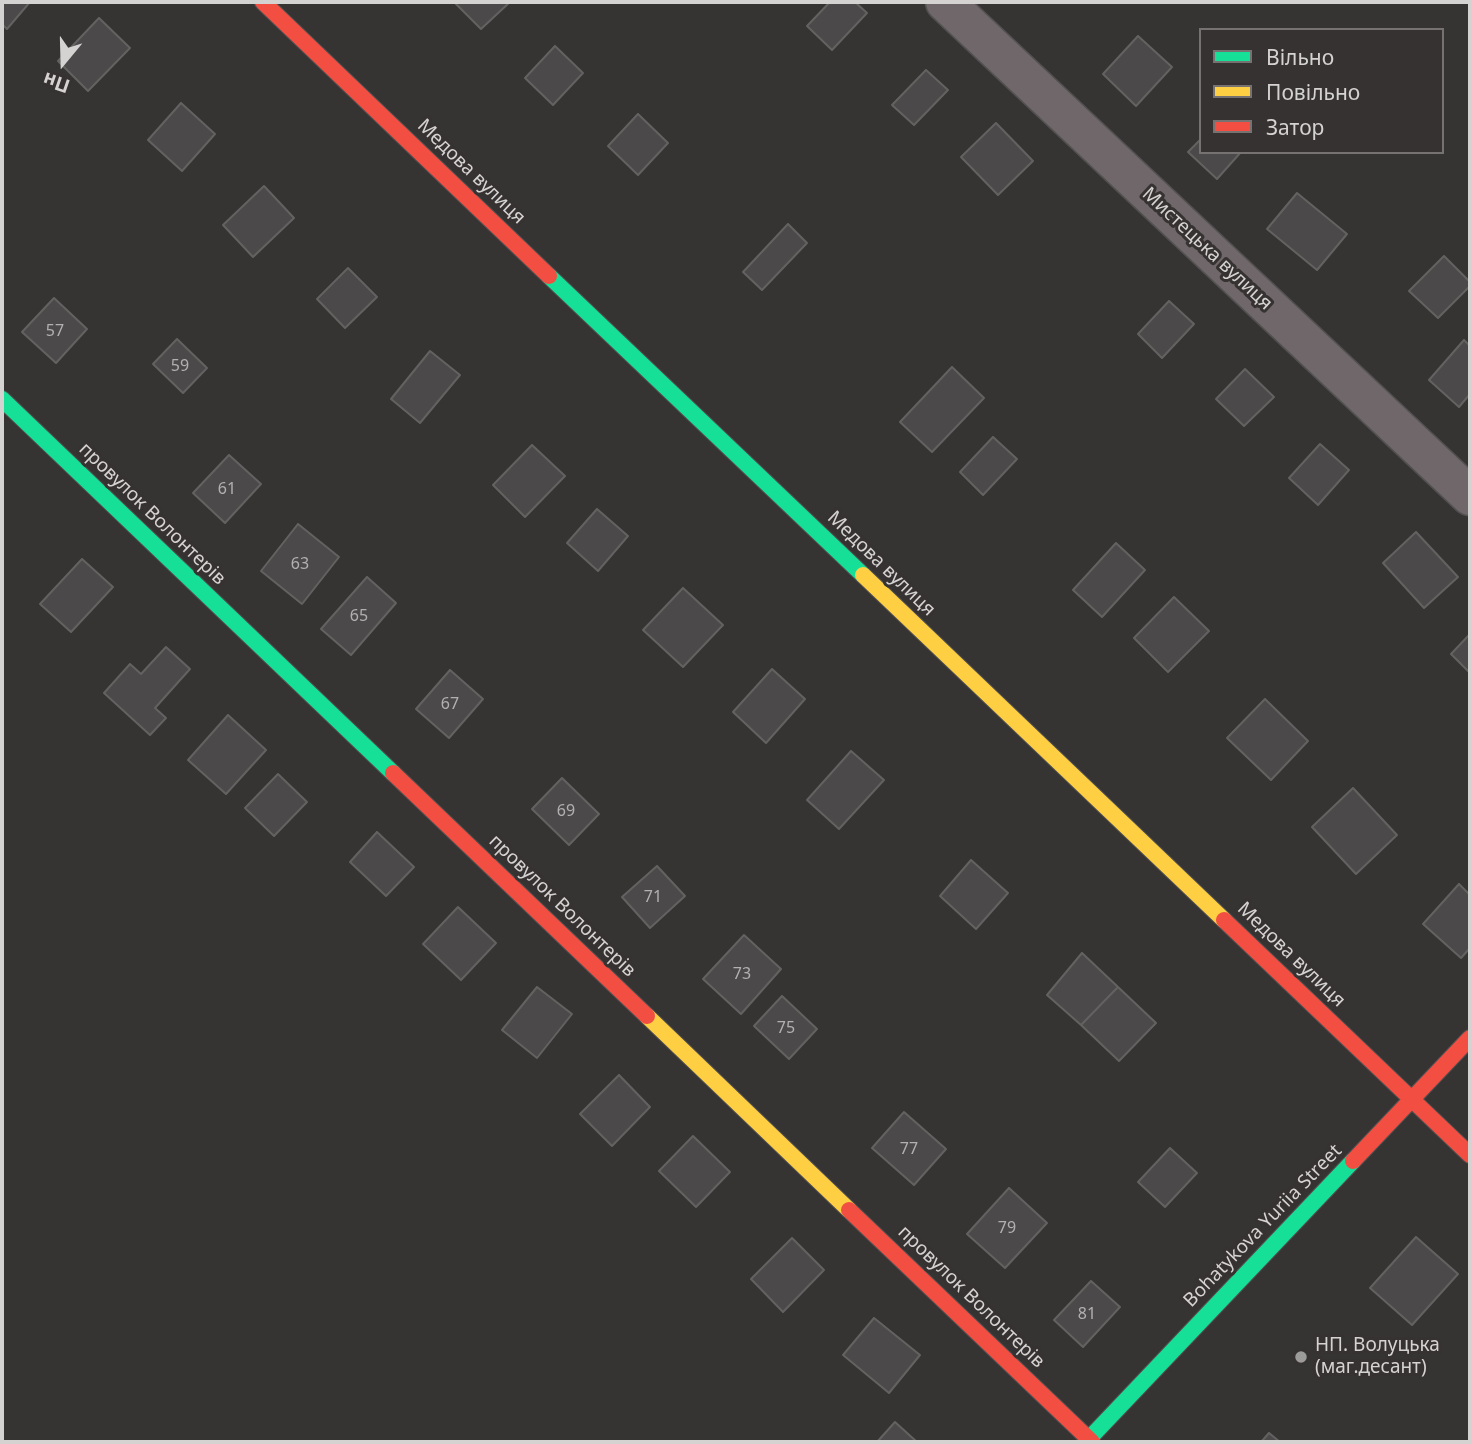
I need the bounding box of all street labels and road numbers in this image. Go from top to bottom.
street label: Медова вулиця [412,115,530,229]
street label: Мистецька вулиця [1137,183,1277,315]
street label: провулок Волонтерів [74,438,230,590]
street label: Медова вулиця [822,507,940,621]
street label: провулок Волонтерів [484,830,640,982]
street label: Медова вулиця [1232,898,1350,1012]
street label: Bohatykova Yuriia Street [1179,1140,1347,1312]
street label: провулок Волонтерів [893,1221,1049,1373]

